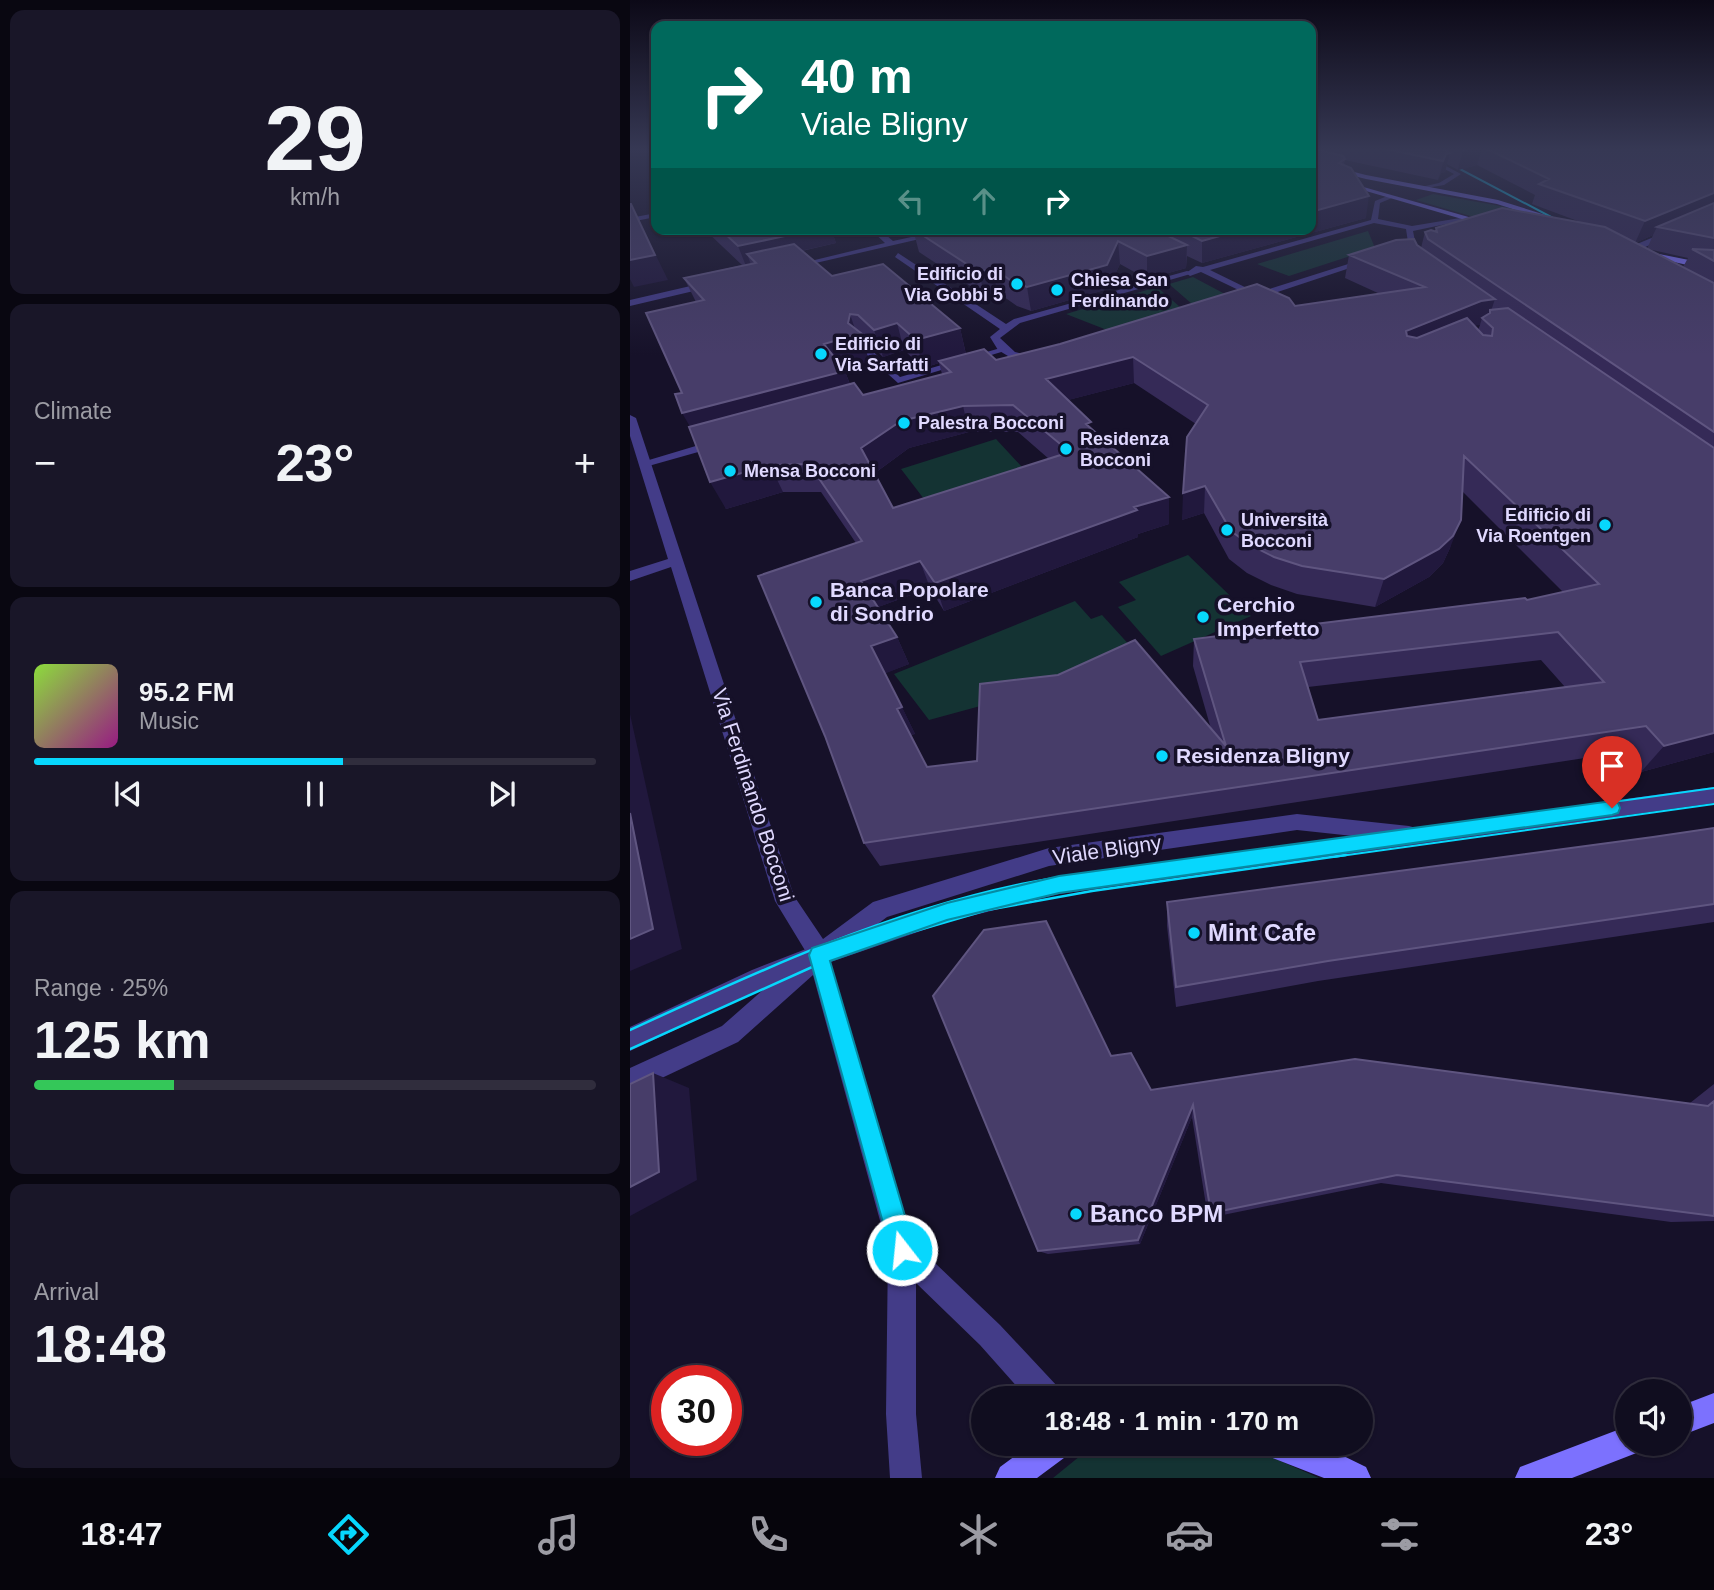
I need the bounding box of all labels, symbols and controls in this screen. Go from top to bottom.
icon: right [686,49,777,140]
text: 40 m [801,49,913,103]
text: 29 [264,88,366,189]
text: Viale Bligny [801,106,968,142]
icon: left [892,182,930,220]
icon: ahead [965,182,1003,220]
icon: right [1038,182,1076,220]
text: km/h [290,184,340,210]
place label: Edificio di Via Gobbi 5 [904,264,1003,305]
place label: Chiesa San Ferdinando [1071,270,1169,311]
marker: Edificio di Via Gobbi 5 [1009,276,1025,292]
marker: Chiesa San Ferdinando [1049,282,1065,298]
place label: Edificio di Via Sarfatti [835,334,929,375]
marker: Edificio di Via Sarfatti [813,346,829,362]
text: Climate [34,398,112,424]
place label: Palestra Bocconi [918,413,1064,433]
marker: Palestra Bocconi [896,415,912,431]
place label: Residenza Bocconi [1080,429,1170,470]
text: 23° [276,434,354,492]
marker: Residenza Bocconi [1058,441,1074,457]
text: − [34,442,56,484]
text: + [574,442,596,484]
place label: Mensa Bocconi [744,461,876,481]
marker: Mensa Bocconi [722,463,738,479]
place label: Edificio di Via Roentgen [1476,505,1591,546]
place label: Università Bocconi [1241,510,1329,551]
marker: Edificio di Via Roentgen [1597,517,1613,533]
marker: Università Bocconi [1219,522,1235,538]
place label: Banca Popolare di Sondrio [830,578,989,625]
place label: Cerchio Imperfetto [1217,593,1320,640]
marker: Banca Popolare di Sondrio [808,594,824,610]
marker: Cerchio Imperfetto [1195,609,1211,625]
text: 95.2 FM [139,677,234,707]
street label: Via Ferdinando Bocconi [708,685,799,904]
text: Music [139,708,199,734]
pin [1582,736,1642,808]
place label: Residenza Bligny [1176,744,1350,767]
icon: arrive [1593,747,1631,785]
marker: Residenza Bligny [1154,748,1170,764]
icon: previous [109,775,147,813]
icon: pause [296,775,334,813]
icon: next [483,775,521,813]
street label: Viale Bligny [1051,830,1163,869]
place label: Mint Cafe [1208,919,1316,946]
marker: Mint Cafe [1186,925,1202,941]
text: Range · 25% [34,975,168,1001]
text: 125 km [34,1011,210,1069]
place label: Banco BPM [1090,1200,1223,1227]
marker: Banco BPM [1068,1206,1084,1222]
position arrow [865,1213,939,1287]
text: Arrival [34,1279,99,1305]
text: 18:48 [34,1315,167,1373]
speed limit sign: 30 [651,1365,742,1456]
map controls [1615,1379,1692,1456]
button: sound [1615,1379,1692,1456]
text: 18:48 · 1 min · 170 m [1045,1406,1299,1436]
icon: directions [324,1510,373,1559]
icon: music [534,1510,583,1559]
icon: phone [744,1510,793,1559]
icon: climate [954,1510,1003,1559]
icon: car [1165,1510,1214,1559]
icon: filters [1375,1510,1424,1559]
text: 18:47 [81,1516,162,1552]
text: 23° [1585,1516,1633,1552]

